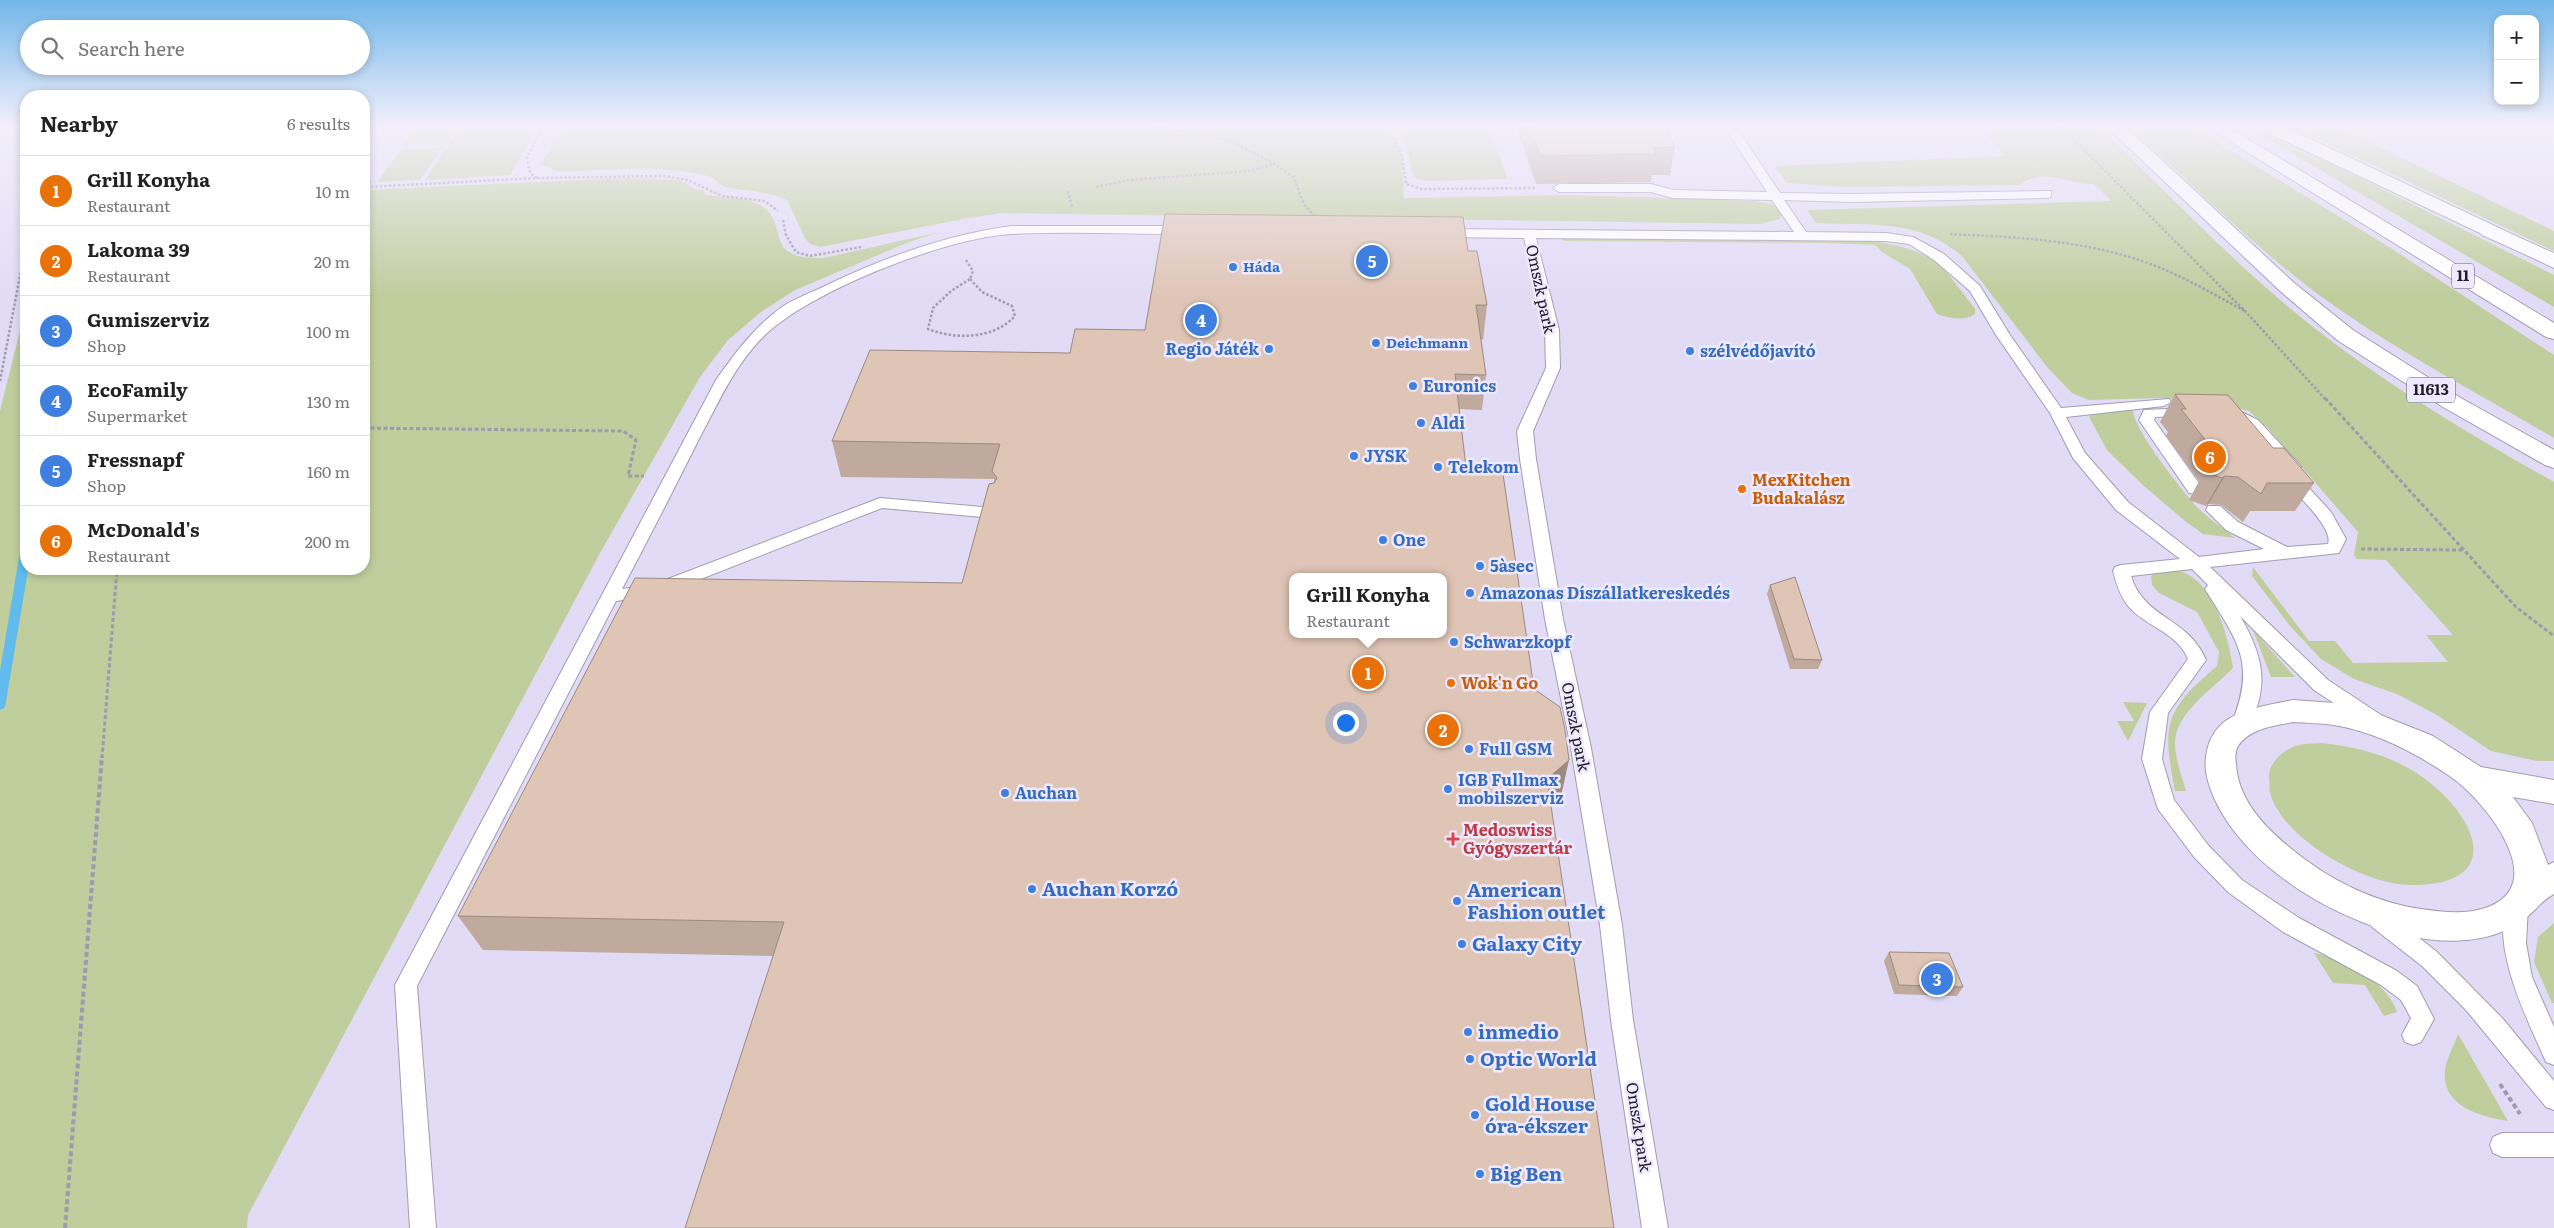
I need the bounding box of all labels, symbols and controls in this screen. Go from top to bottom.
map controls [2494,15,2539,105]
button: + [2494,15,2539,60]
search box [20,20,370,75]
icon: search [38,34,66,62]
text: Search here [78,34,185,62]
button: − [2494,60,2539,105]
text: Nearby [40,107,118,138]
text: 6 results [287,111,350,135]
text: Grill Konyha [87,165,210,193]
text: 1 [53,179,59,203]
text: 10 m [316,179,350,203]
text: Restaurant [87,193,171,217]
text: Lakoma 39 [87,235,190,263]
pin: 5 [1356,242,1388,280]
street label: Omszk park [1521,242,1563,336]
text: 2 [52,249,60,273]
text: 20 m [314,249,350,273]
place label: Háda [1243,256,1281,276]
marker: Háda [1227,261,1239,273]
text: Restaurant [87,263,171,287]
road number: 11 [2452,264,2474,288]
pin: 4 [1185,301,1217,339]
text: Gumiszerviz [87,305,210,333]
text: 3 [52,319,60,343]
text: 100 m [306,319,350,343]
place label: Deichmann [1386,332,1468,352]
text: Shop [87,333,126,357]
place label: Regio Játék [1166,336,1259,360]
marker: Deichmann [1370,337,1382,349]
place label: szélvédőjavító [1700,338,1816,362]
marker: Regio Játék [1263,343,1275,355]
marker: szélvédőjavító [1684,345,1696,357]
place label: Euronics [1423,373,1496,397]
text: EcoFamily [87,375,188,403]
road number: 11613 [2407,378,2455,402]
marker: Euronics [1407,380,1419,392]
text: 4 [51,389,61,413]
text: 130 m [307,389,350,413]
text: Supermarket [87,403,187,427]
place label: Aldi [1431,410,1465,434]
marker: Aldi [1415,417,1427,429]
pin: 6 [2194,438,2226,476]
place label: JYSK [1364,443,1408,467]
text: Fressnapf [87,445,183,473]
marker: JYSK [1348,450,1360,462]
place label: Telekom [1448,454,1519,478]
text: 5 [52,459,60,483]
text: 160 m [307,459,350,483]
marker: Telekom [1432,461,1444,473]
place label: MexKitchen Budakalász [1752,467,1851,509]
text: Shop [87,473,126,497]
marker: MexKitchen Budakalász [1736,483,1748,495]
text: McDonald's [87,515,199,543]
place label: One [1393,527,1426,551]
text: 6 [51,529,61,553]
text: 200 m [305,529,350,553]
marker: One [1377,534,1389,546]
text: Restaurant [87,543,171,567]
place label: 5àsec [1490,553,1534,577]
marker: 5àsec [1474,560,1486,572]
popup [1289,573,1447,638]
text: Grill Konyha [1306,580,1430,608]
place label: Amazonas Díszállatkereskedés [1480,580,1730,604]
marker: Amazonas Díszállatkereskedés [1464,587,1476,599]
text: Restaurant [1306,608,1390,632]
place label: Schwarzkopf [1464,629,1573,653]
marker: Schwarzkopf [1448,636,1460,648]
pin: 1 [1352,654,1384,692]
place label: Wok'n Go [1461,670,1538,694]
marker: Wok'n Go [1445,677,1457,689]
street label: Omszk park [1557,680,1597,774]
your location [1333,710,1359,736]
pin: 2 [1427,711,1459,749]
place label: Full GSM [1479,736,1553,760]
marker: Full GSM [1463,743,1475,755]
place label: IGB Fullmax mobilszerviz [1458,767,1564,809]
place label: Auchan [1015,780,1077,804]
marker: IGB Fullmax mobilszerviz [1442,783,1454,795]
marker: Auchan [999,787,1011,799]
place label: Medoswiss Gyógyszertár [1463,817,1573,859]
marker: Medoswiss Gyógyszertár [1447,833,1459,845]
place label: Auchan Korzó [1042,874,1178,902]
place label: American Fashion outlet [1467,875,1606,925]
marker: Auchan Korzó [1026,883,1038,895]
marker: American Fashion outlet [1451,895,1463,907]
place label: Galaxy City [1472,929,1582,957]
marker: Galaxy City [1456,938,1468,950]
pin: 3 [1921,960,1953,998]
place label: inmedio [1478,1017,1559,1045]
marker: inmedio [1462,1026,1474,1038]
place label: Optic World [1480,1044,1597,1072]
marker: Optic World [1464,1053,1476,1065]
street label: Omszk park [1621,1080,1659,1174]
place label: Gold House óra-ékszer [1485,1089,1595,1139]
marker: Gold House óra-ékszer [1469,1109,1481,1121]
place label: Big Ben [1490,1159,1562,1187]
marker: Big Ben [1474,1168,1486,1180]

